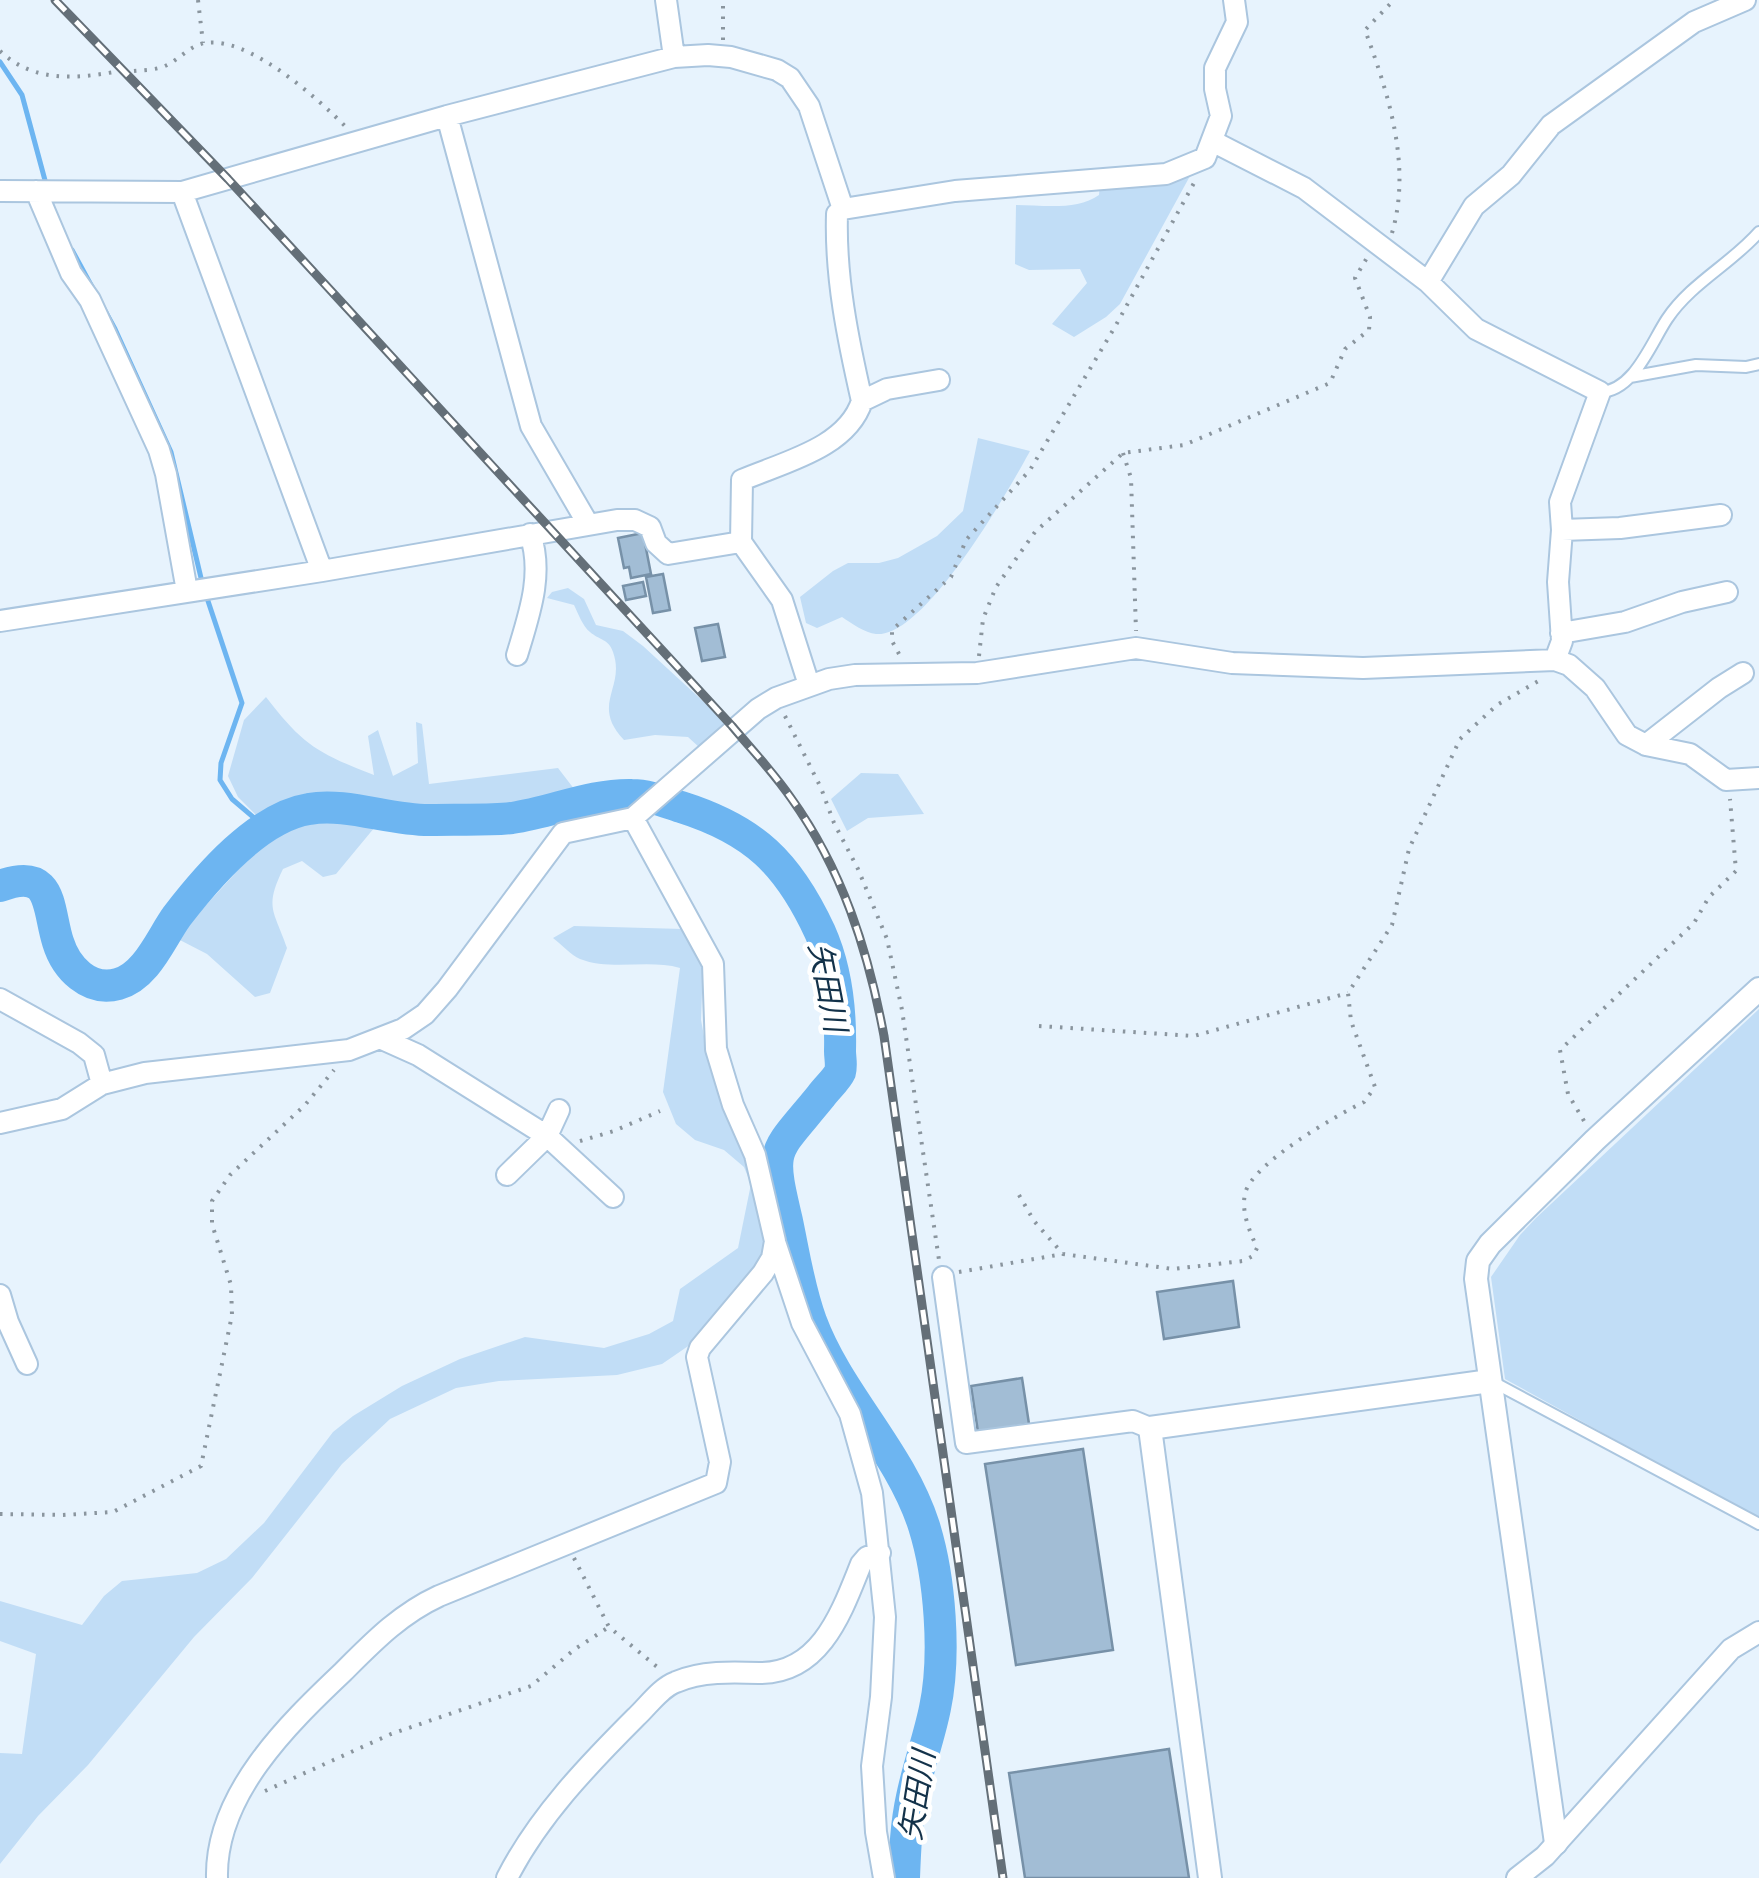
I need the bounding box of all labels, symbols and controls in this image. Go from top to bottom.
water label: 矢田川 [801,939,857,1038]
water label: 矢田川 [890,1745,943,1842]

